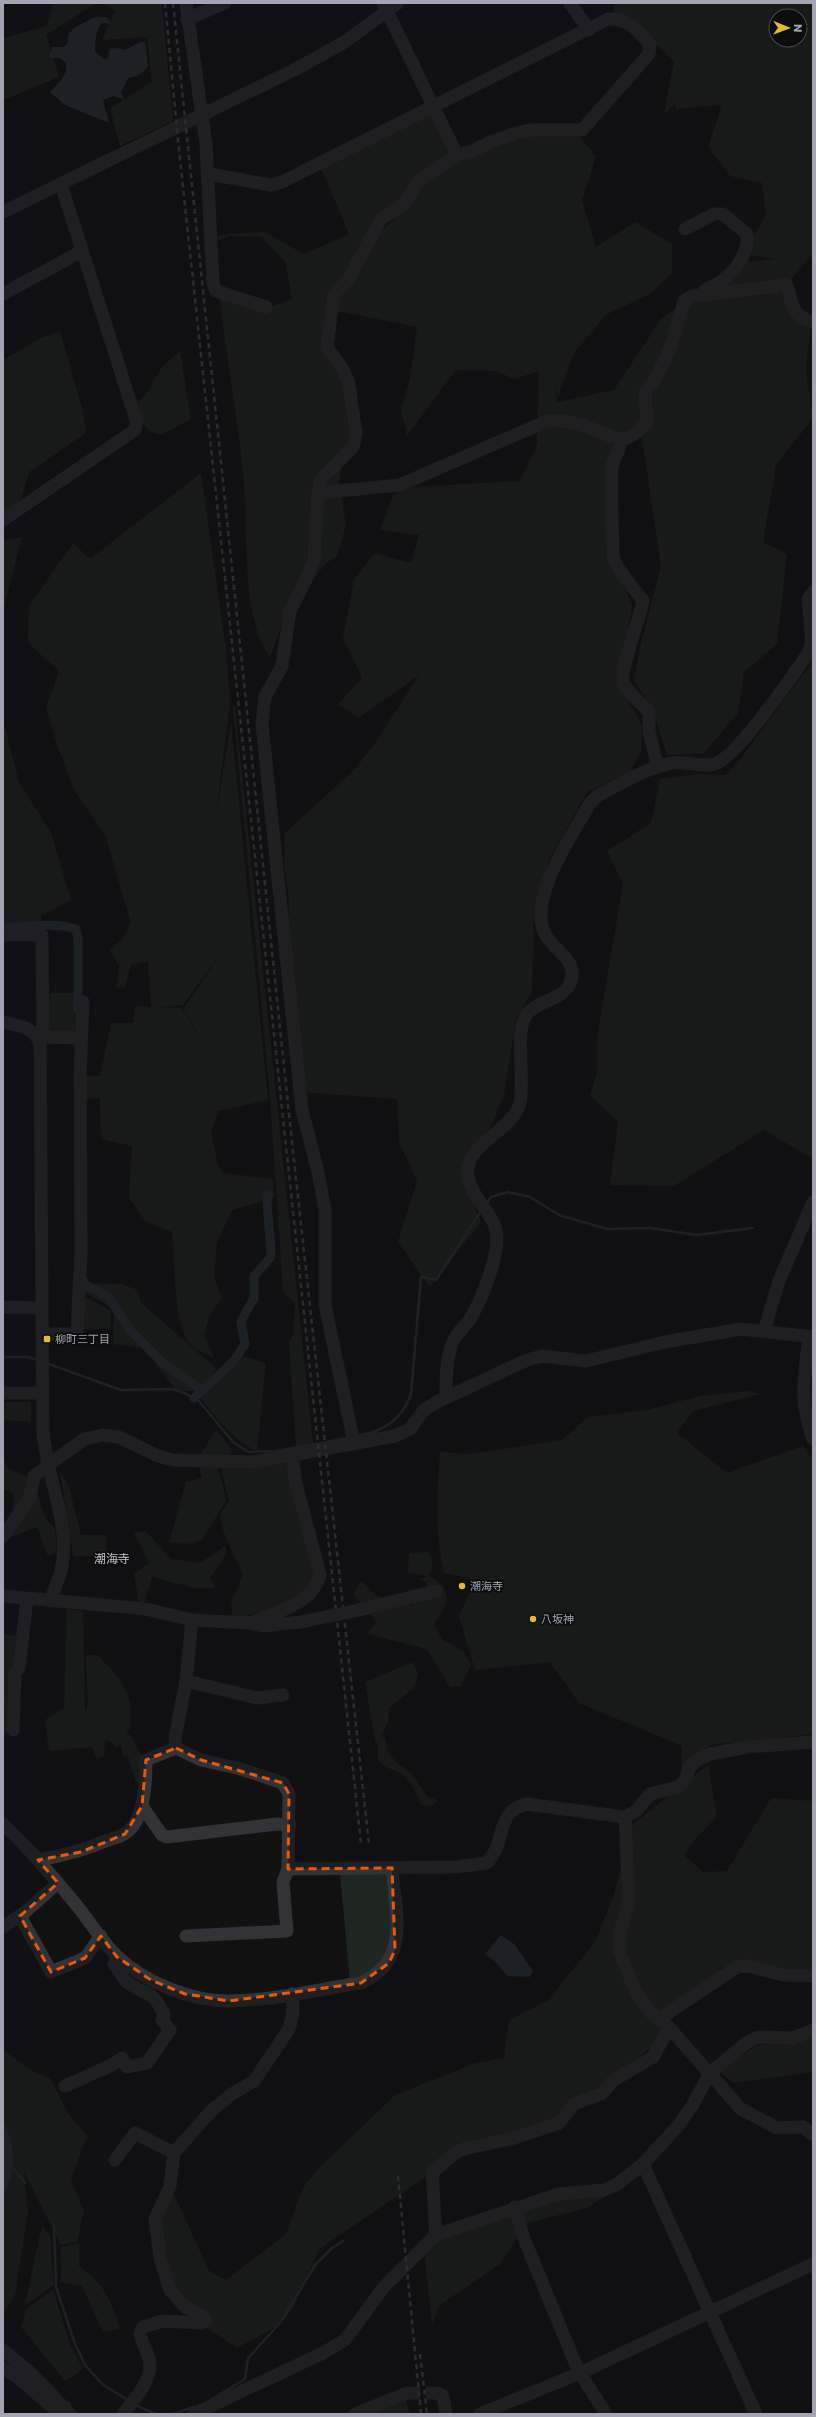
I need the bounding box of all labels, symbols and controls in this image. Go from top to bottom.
north arrow [768,8,808,48]
text: N [790,24,806,32]
place label: 柳町三丁目 [55,1331,110,1347]
marker: 柳町三丁目 [42,1334,52,1344]
district label: 潮海寺 [94,1550,130,1567]
place label: 潮海寺 [470,1578,503,1594]
marker: 潮海寺 [457,1581,467,1591]
place label: 八坂神 [541,1611,574,1627]
marker: 八坂神 [528,1614,538,1624]

